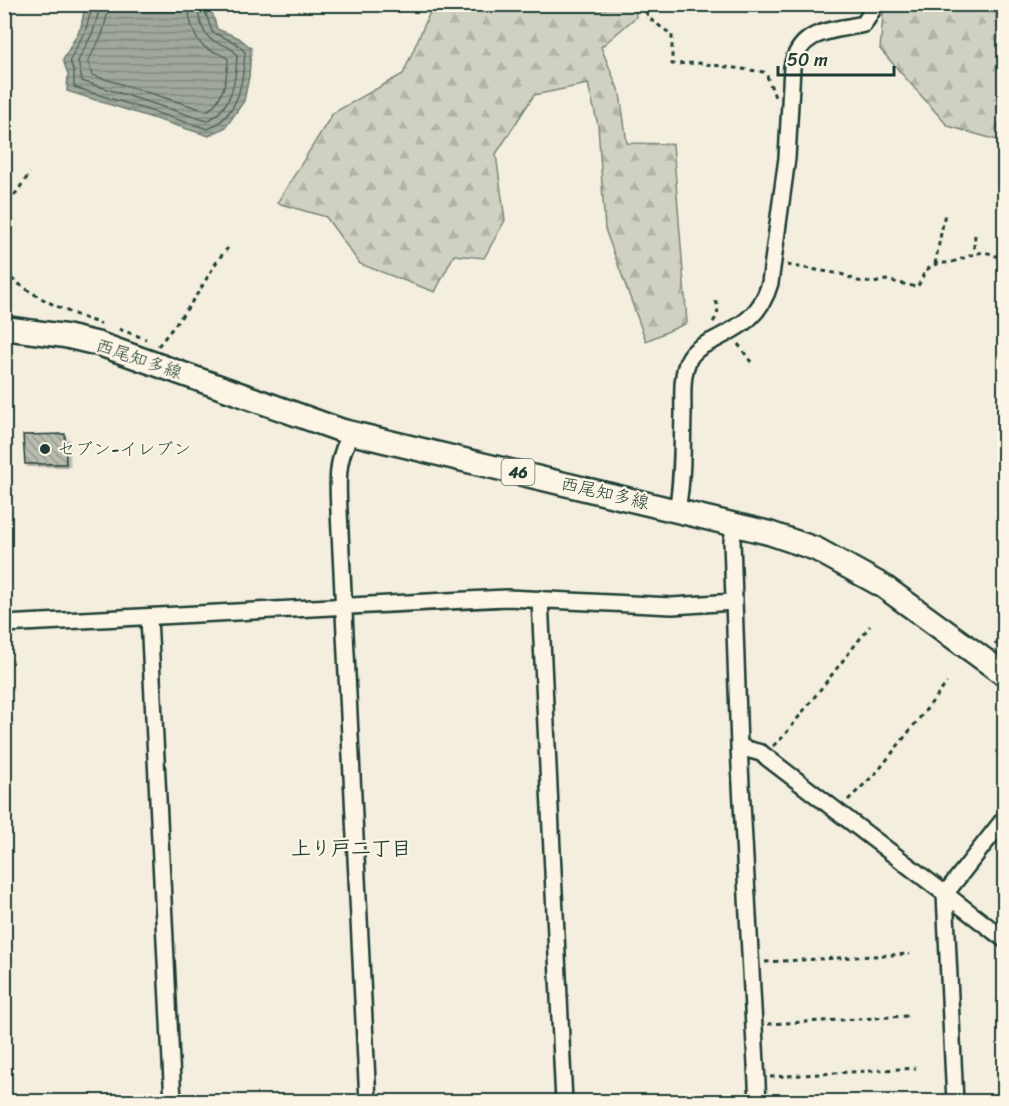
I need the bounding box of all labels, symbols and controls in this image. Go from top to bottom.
scale bar [778,39,894,77]
text: 50 m [787,44,828,76]
street label: 西尾知多線 [91,329,187,389]
place label: セブン-イレブン [57,433,191,465]
marker: セブン-イレブン [38,442,52,456]
road number: 46 [502,459,534,485]
street label: 西尾知多線 [558,467,652,519]
district label: 上り戸二丁目 [291,831,411,866]

